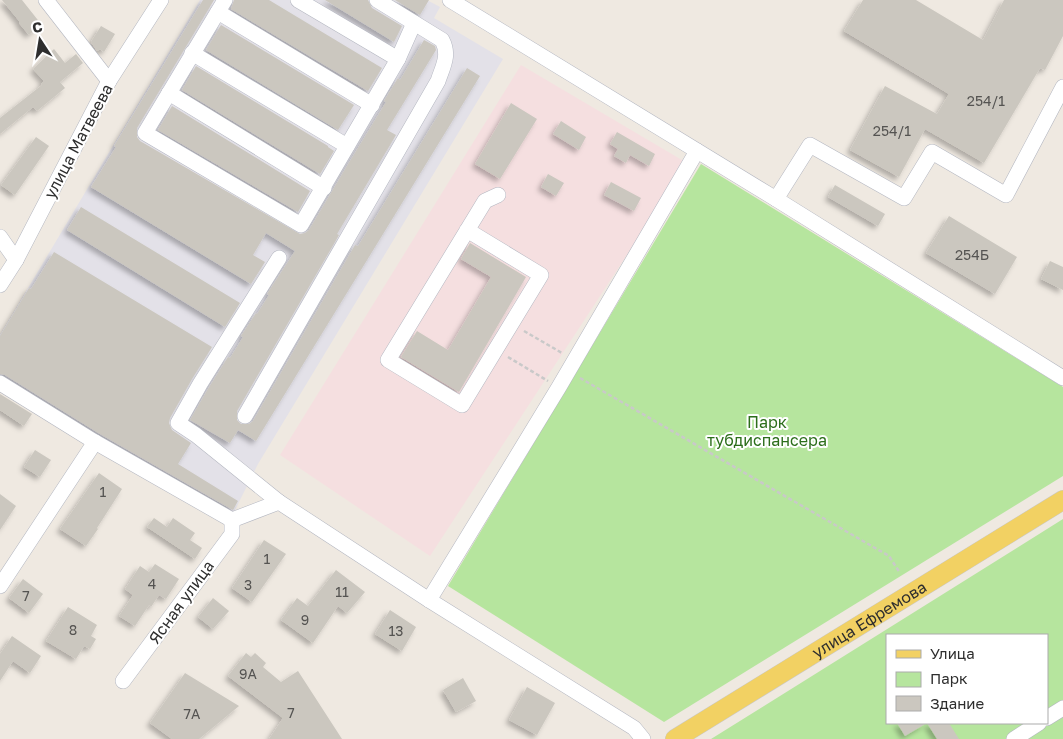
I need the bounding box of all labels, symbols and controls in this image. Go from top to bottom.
north arrow [15,15,65,65]
text: С [31,17,44,36]
street label: улица Матвеева [39,80,117,202]
house number: 254/1 [967,92,1005,109]
house number: 254/1 [873,122,911,139]
house number: 254Б [955,246,989,263]
park label: Парк тубдиспансера [707,412,827,450]
house number: 1 [100,483,107,500]
house number: 1 [264,550,271,567]
street label: Ясная улица [144,556,218,648]
house number: 4 [148,575,156,592]
house number: 3 [244,576,252,593]
street label: улица Ефремова [808,577,930,662]
house number: 11 [335,583,349,600]
house number: 7 [22,587,30,604]
house number: 9 [301,611,309,628]
house number: 8 [69,621,77,638]
house number: 13 [389,622,403,639]
legend [886,634,1048,724]
text: Улица [930,644,975,662]
house number: 9А [239,665,258,682]
text: Парк [930,669,968,687]
text: Здание [930,694,984,712]
house number: 7 [287,704,295,721]
house number: 7А [184,705,201,722]

